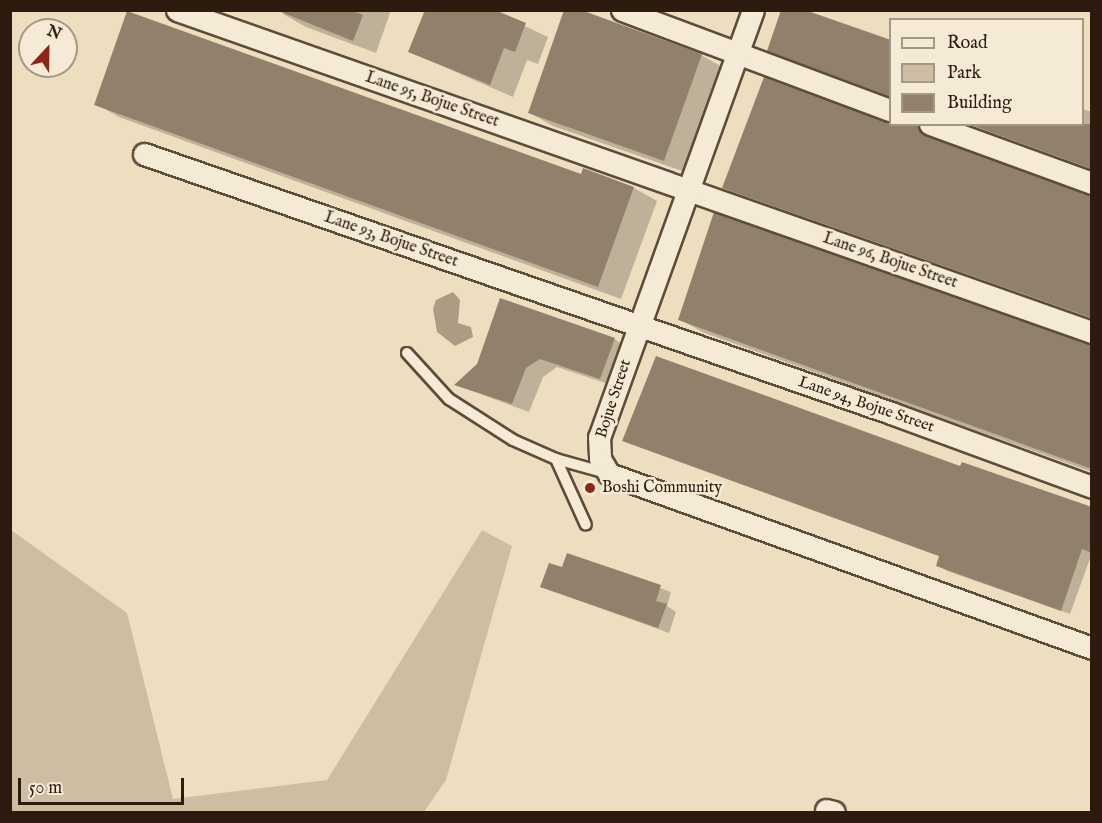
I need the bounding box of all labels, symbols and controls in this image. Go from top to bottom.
north arrow [18,18,78,78]
legend [889,18,1084,126]
text: N [44,21,64,45]
text: Road [947,32,988,55]
text: Park [947,62,981,85]
street label: Lane 95, Bojue Street [363,68,501,132]
text: Building [947,92,1012,115]
street label: Lane 93, Bojue Street [322,208,460,272]
street label: Lane 96, Bojue Street [820,229,960,293]
street label: Bojue Street [592,357,636,441]
street label: Lane 94, Bojue Street [796,373,936,437]
place label: Boshi Community [602,478,722,498]
marker: Boshi Community [583,481,597,495]
scale bar [21,766,188,804]
text: 50 m [29,777,62,800]

